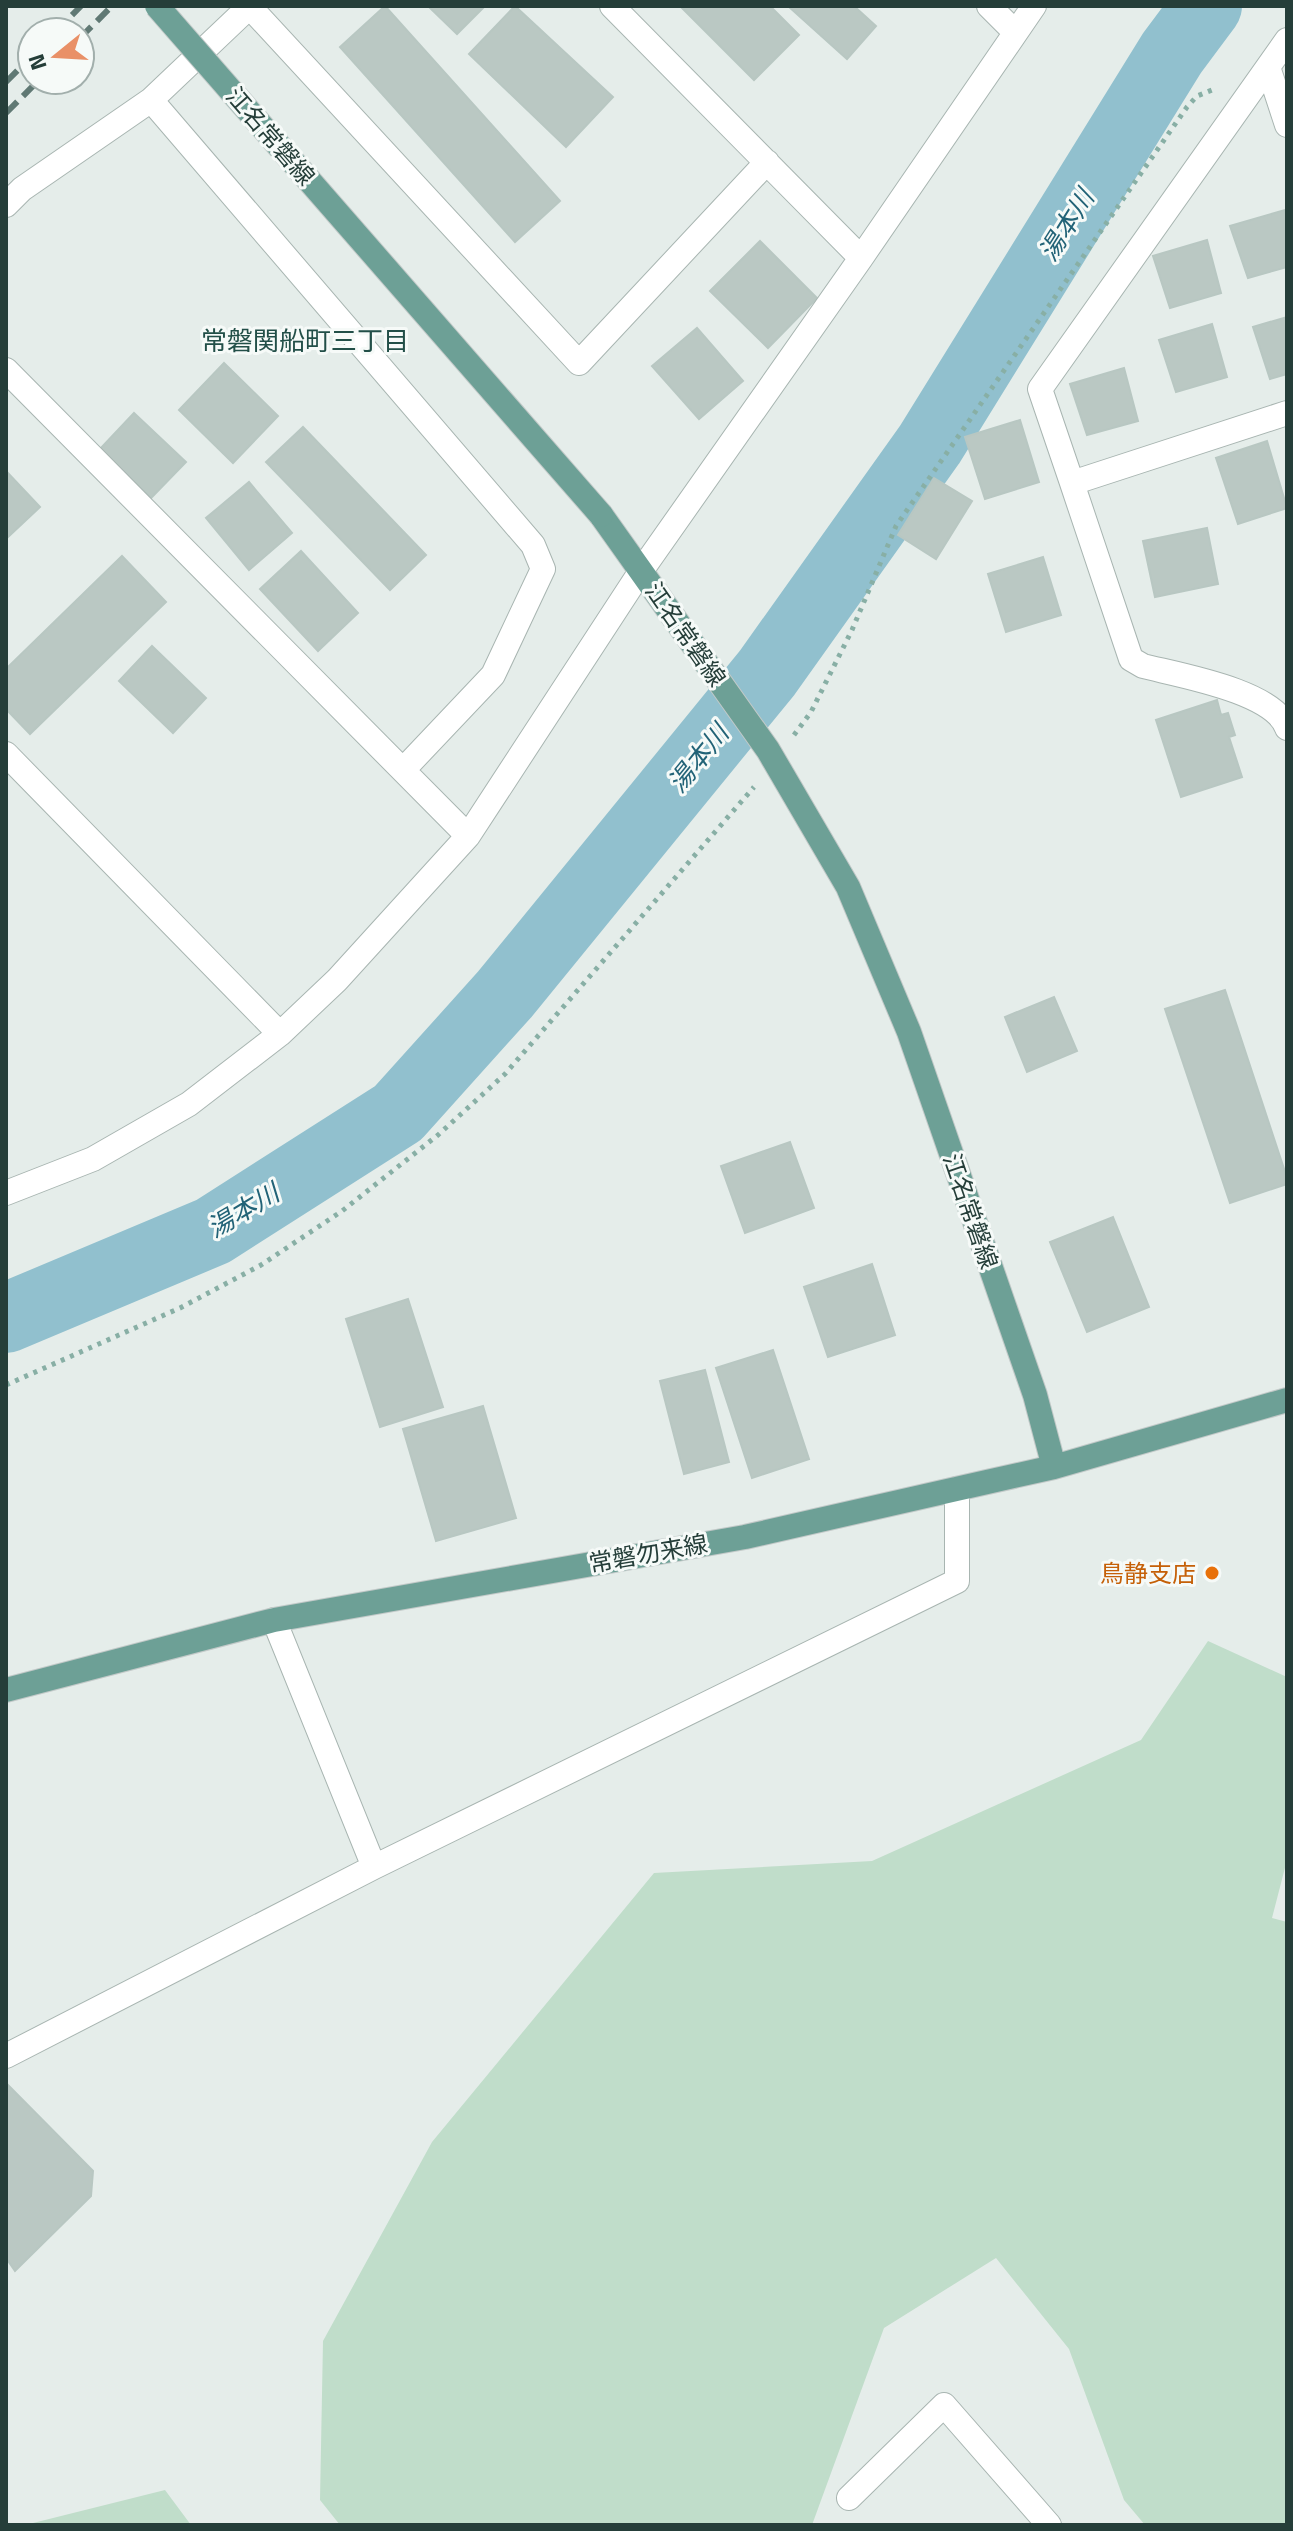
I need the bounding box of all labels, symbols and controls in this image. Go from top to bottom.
north arrow [16,16,96,96]
text: N [18,50,56,75]
street label: 江名常磐線 [218,79,324,193]
water label: 湯本川 [1029,179,1105,268]
district label: 常磐関船町三丁目 [201,321,409,360]
street label: 江名常磐線 [637,575,735,693]
water label: 湯本川 [658,713,740,801]
street label: 江名常磐線 [934,1148,1008,1274]
water label: 湯本川 [200,1172,289,1247]
street label: 常磐勿来線 [586,1525,710,1581]
place label: 鳥静支店 [1100,1555,1196,1591]
marker: 鳥静支店 [1203,1564,1221,1582]

